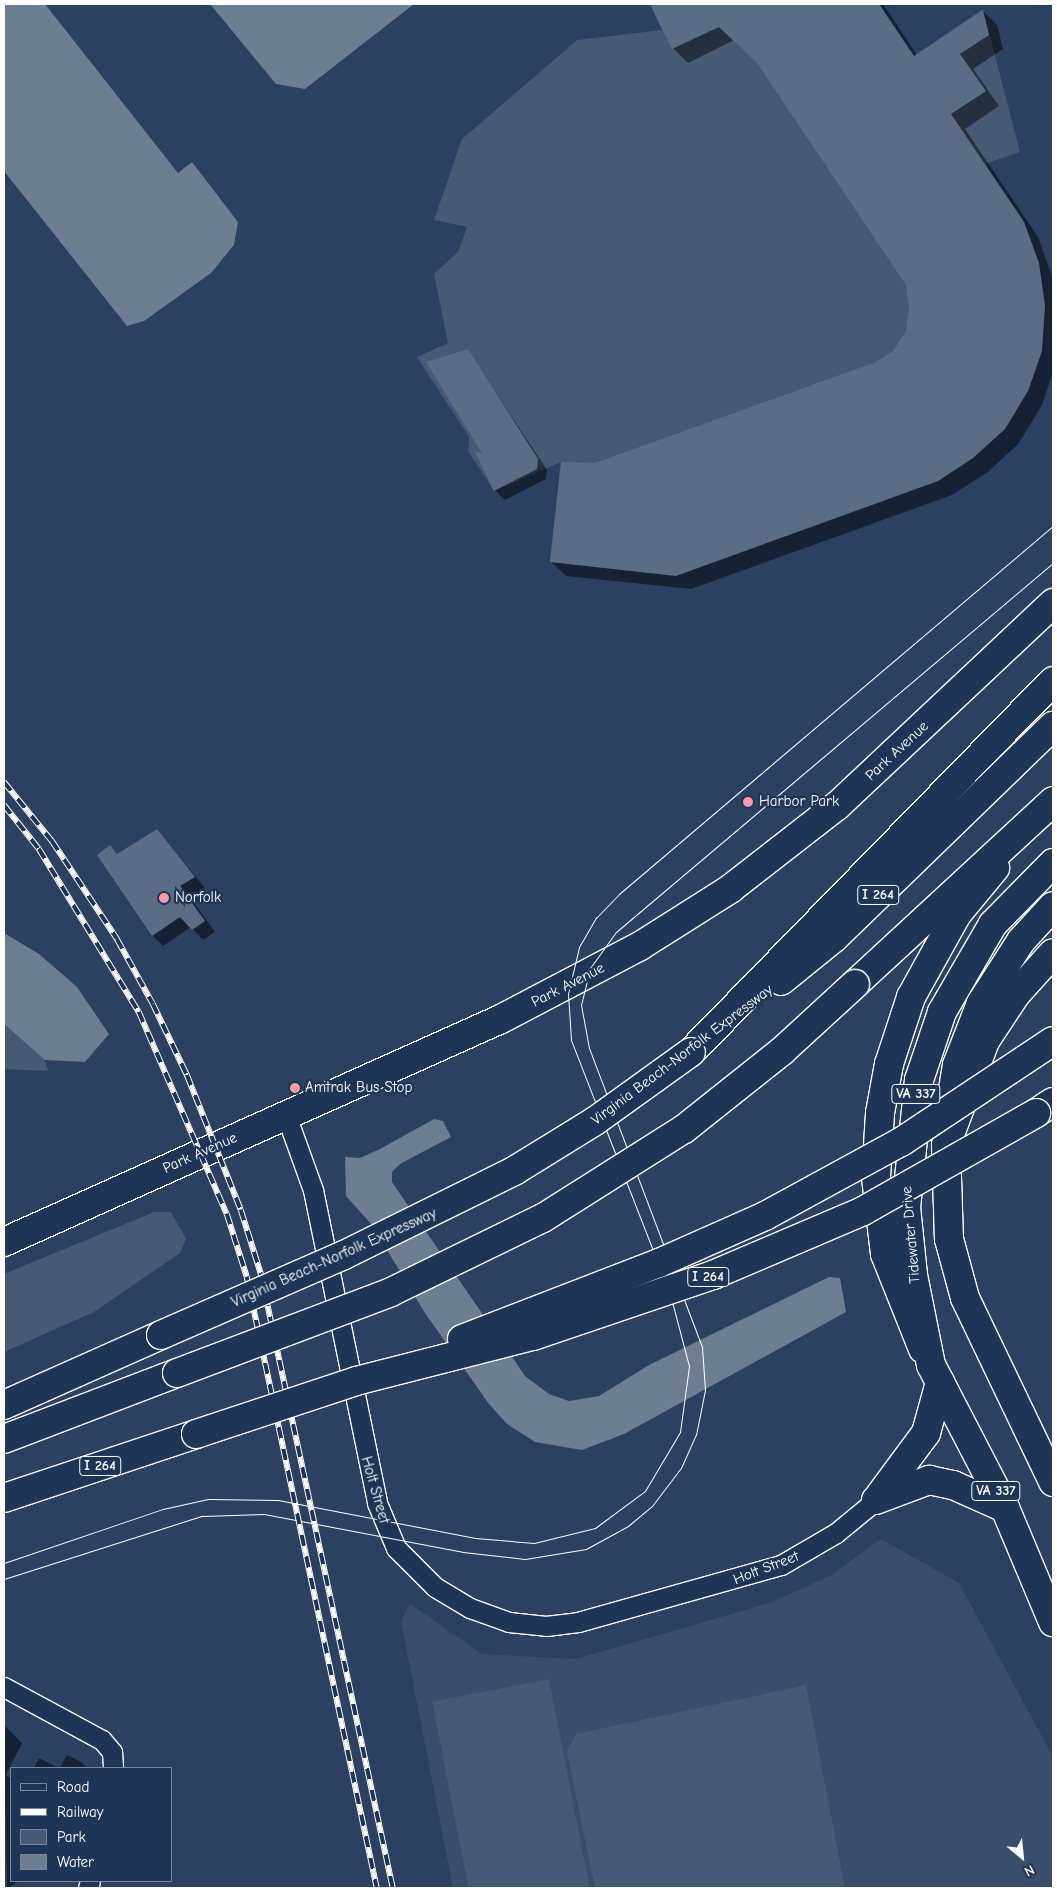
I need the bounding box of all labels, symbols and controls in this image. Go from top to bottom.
street label: Park Avenue [862,717,932,785]
place label: Harbor Park [759,793,839,811]
marker: Harbor Park [741,795,755,809]
road number: I 264 [857,884,899,906]
place label: Norfolk [175,889,221,907]
marker: Norfolk [157,891,171,905]
street label: Park Avenue [529,959,607,1011]
street label: Virginia Beach-Norfolk Expressway [588,981,776,1129]
place label: Amtrak Bus Stop [305,1079,412,1097]
marker: Amtrak Bus Stop [289,1082,301,1094]
road number: VA 337 [891,1082,941,1106]
street label: Park Avenue [160,1129,240,1177]
street label: Tidewater Drive [898,1186,924,1284]
street label: Virginia Beach-Norfolk Expressway [229,1204,439,1312]
road number: I 264 [687,1266,729,1288]
road number: I 264 [79,1454,121,1478]
street label: Holt Street [357,1454,393,1526]
road number: VA 337 [971,1480,1021,1502]
street label: Holt Street [731,1547,801,1589]
legend [10,1767,172,1882]
text: Road [57,1778,89,1796]
text: Railway [57,1803,103,1821]
text: Park [57,1828,86,1846]
north arrow [997,1832,1047,1882]
text: Water [57,1853,94,1871]
text: N [1021,1861,1037,1880]

